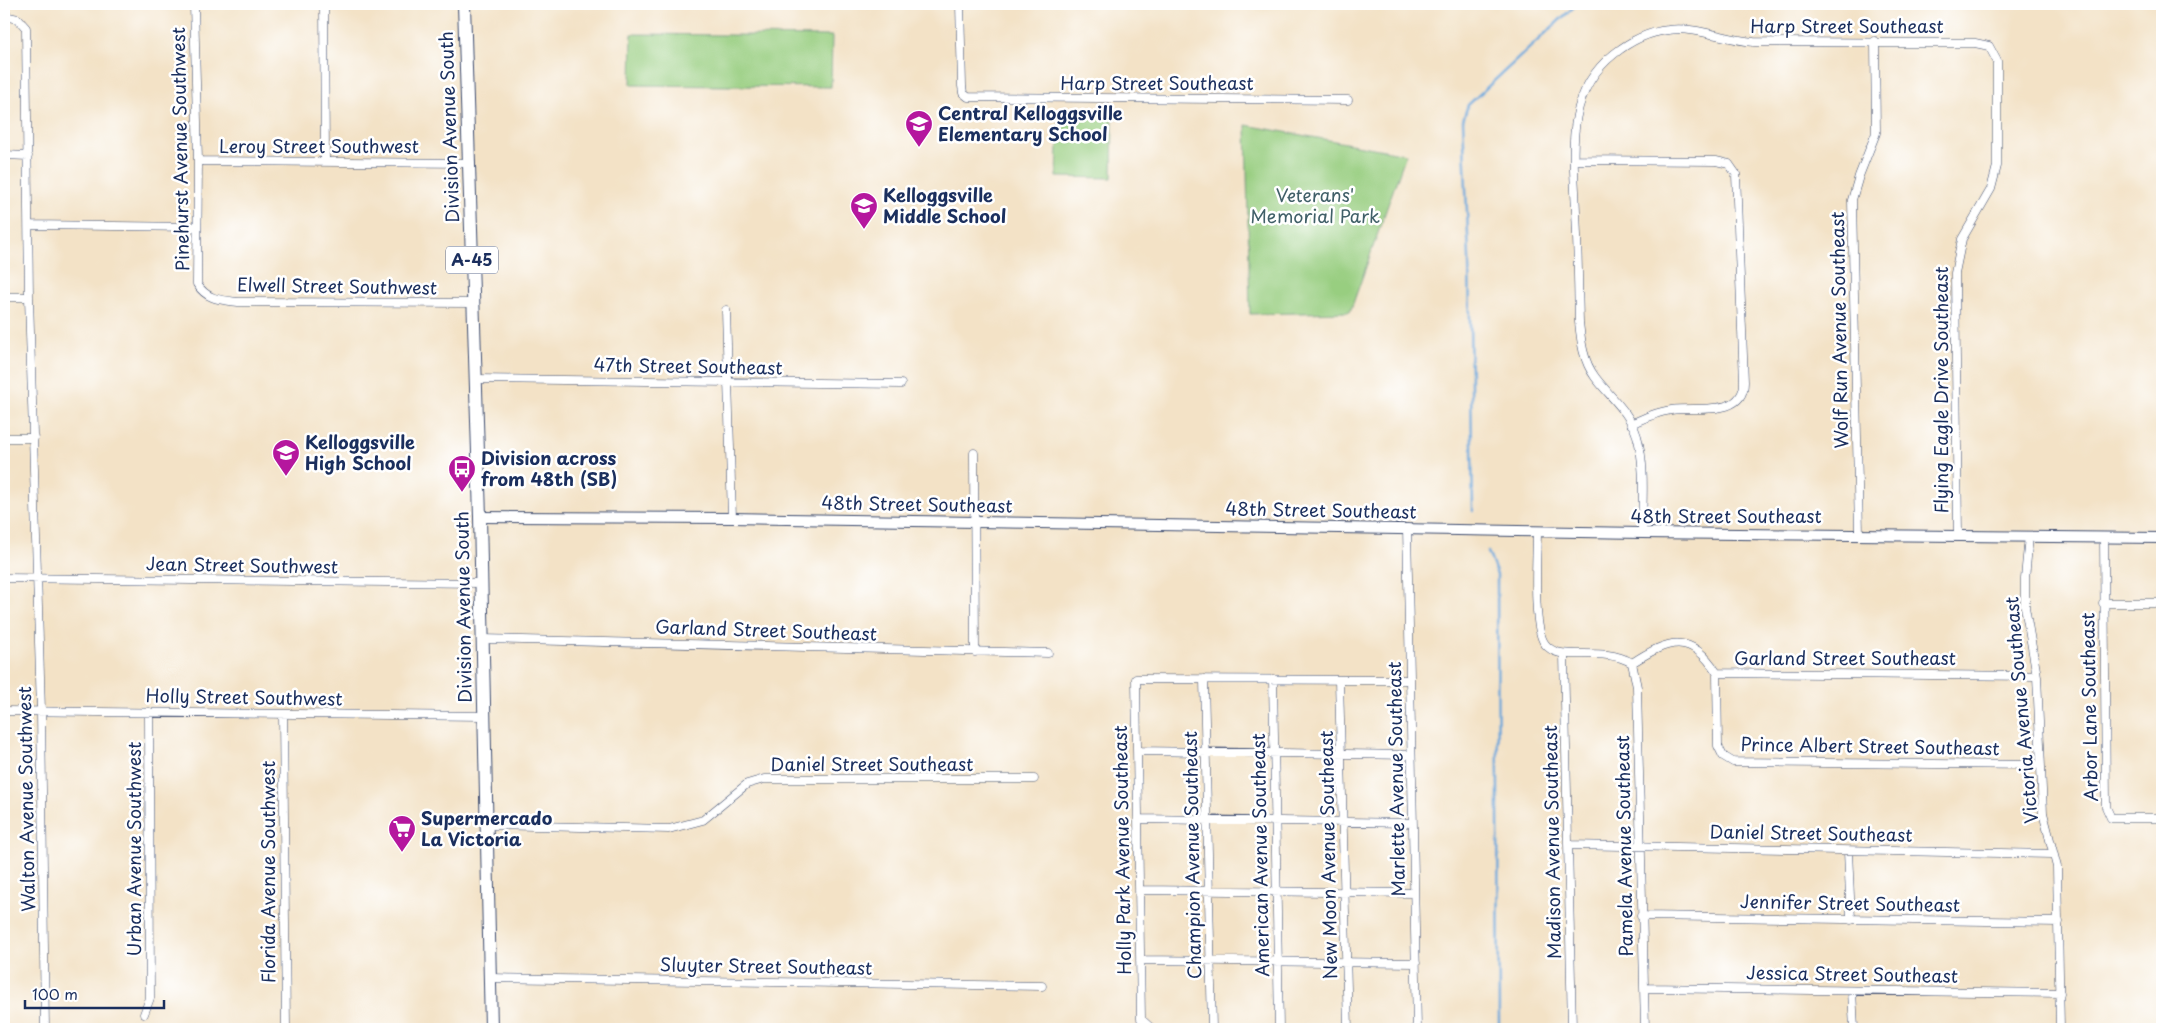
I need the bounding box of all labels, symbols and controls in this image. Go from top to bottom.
street label: Harp Street Southeast [1750,12,1944,39]
street label: Pinehurst Avenue Southwest [164,27,195,271]
street label: Division Avenue South [432,31,465,223]
street label: Harp Street Southeast [1060,69,1254,96]
place label: Central Kelloggsville Elementary School [938,99,1123,147]
school or university icon: Central Kelloggsville Elementary School [904,109,934,148]
street label: Leroy Street Southwest [219,132,419,159]
place label: Kelloggsville Middle School [883,181,1006,229]
park label: Veterans' Memorial Park [1250,181,1380,229]
school or university icon: Kelloggsville Middle School [849,191,879,230]
street label: Wolf Run Avenue Southeast [1823,211,1854,449]
road number: A-45 [446,246,498,274]
street label: Flying Eagle Drive Southeast [1927,266,1954,514]
street label: Elwell Street Southwest [237,270,437,301]
street label: 47th Street Southeast [593,350,783,381]
place label: Kelloggsville High School [305,428,415,476]
school or university icon: Kelloggsville High School [271,438,301,477]
place label: Division across from 48th (SB) [481,444,617,492]
bus stop icon: Division across from 48th (SB) [447,454,477,493]
street label: 48th Street Southeast [821,488,1013,519]
street label: 48th Street Southeast [1225,494,1417,525]
street label: 48th Street Southeast [1630,502,1822,529]
street label: Division Avenue South [447,511,478,703]
street label: Jean Street Southwest [146,549,338,580]
street label: Victoria Avenue Southeast [1997,595,2044,825]
street label: Garland Street Southeast [655,612,877,647]
street label: Arbor Lane Southeast [2073,612,2104,802]
street label: Garland Street Southeast [1734,644,1956,671]
street label: Marlette Avenue Southeast [1380,661,1411,897]
street label: Holly Street Southwest [145,681,343,712]
street label: Walton Avenue Southwest [10,686,41,912]
street label: Holly Park Avenue Southeast [1106,725,1137,975]
street label: Madison Avenue Southeast [1536,725,1567,959]
street label: New Moon Avenue Southeast [1312,730,1343,980]
street label: Prince Albert Street Southeast [1740,730,2000,761]
street label: Champion Avenue Southeast [1176,731,1207,979]
street label: American Avenue Southeast [1244,733,1275,977]
street label: Pamela Avenue Southeast [1608,735,1639,957]
street label: Urban Avenue Southwest [120,741,147,957]
street label: Daniel Street Southeast [771,750,973,777]
street label: Florida Avenue Southwest [254,761,281,983]
place label: Supermercado La Victoria [421,804,553,852]
supermarket icon: Supermercado La Victoria [387,814,417,853]
street label: Daniel Street Southeast [1709,817,1913,848]
street label: Jennifer Street Southeast [1740,887,1960,918]
street label: Sluyter Street Southeast [659,950,873,981]
street label: Jessica Street Southeast [1746,958,1958,989]
scale bar [25,978,164,1010]
text: 100 m [32,982,78,1005]

